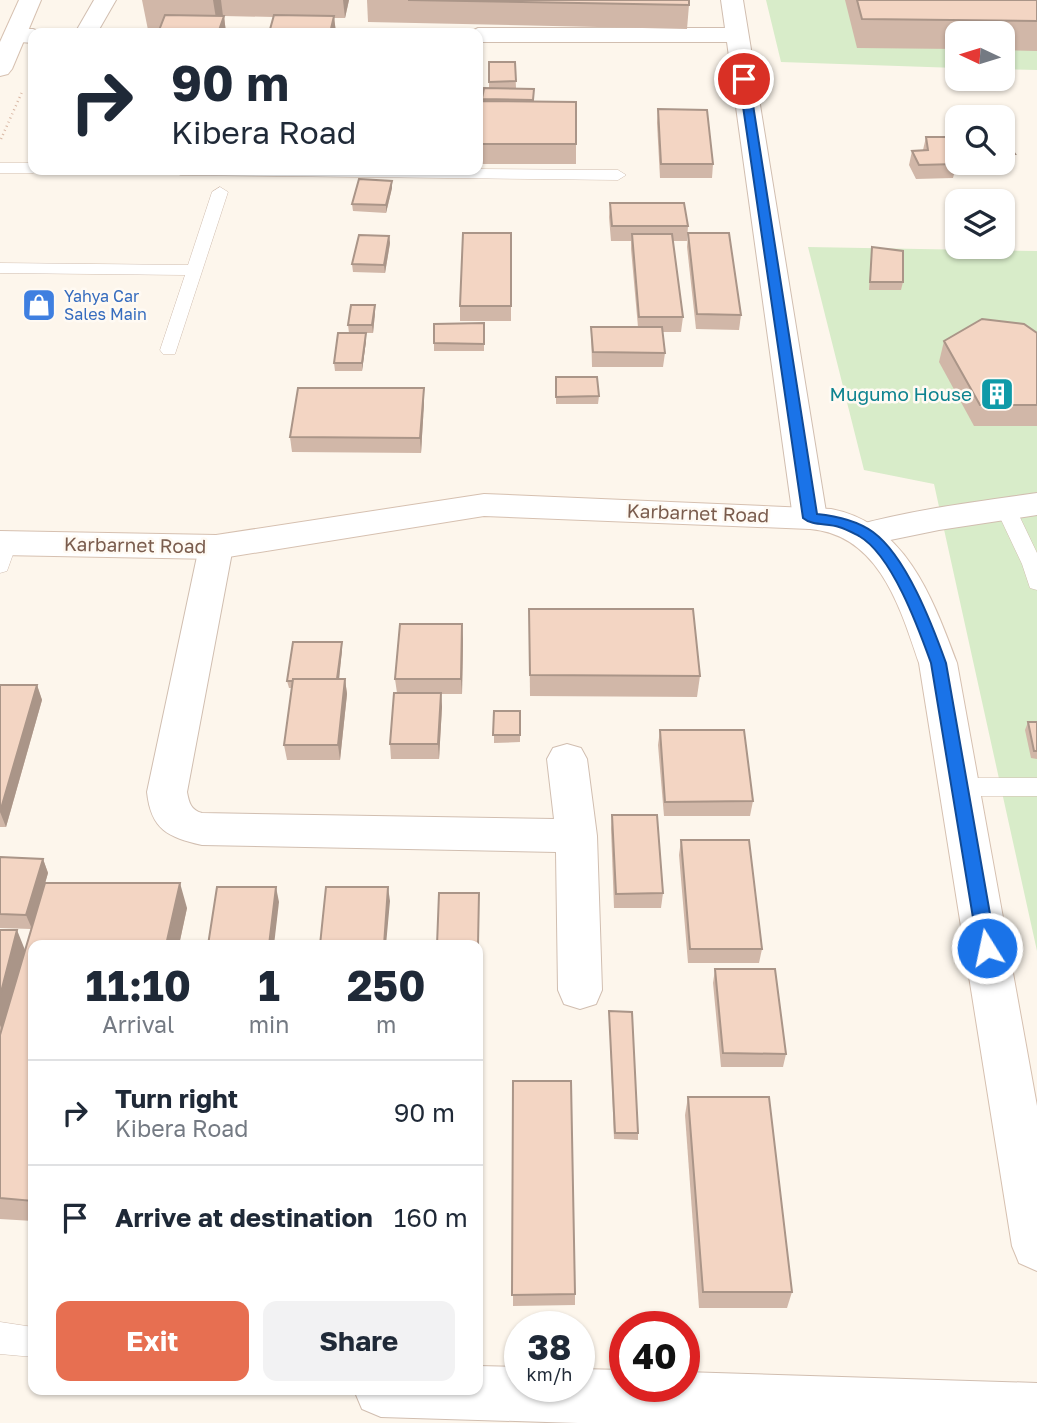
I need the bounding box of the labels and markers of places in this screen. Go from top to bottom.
pin [714,49,774,109]
shop icon: Yahya Car Sales Main [20,286,58,324]
place label: Yahya Car Sales Main [64,286,147,324]
building icon: Mugumo House [978,375,1016,413]
place label: Mugumo House [830,382,972,405]

